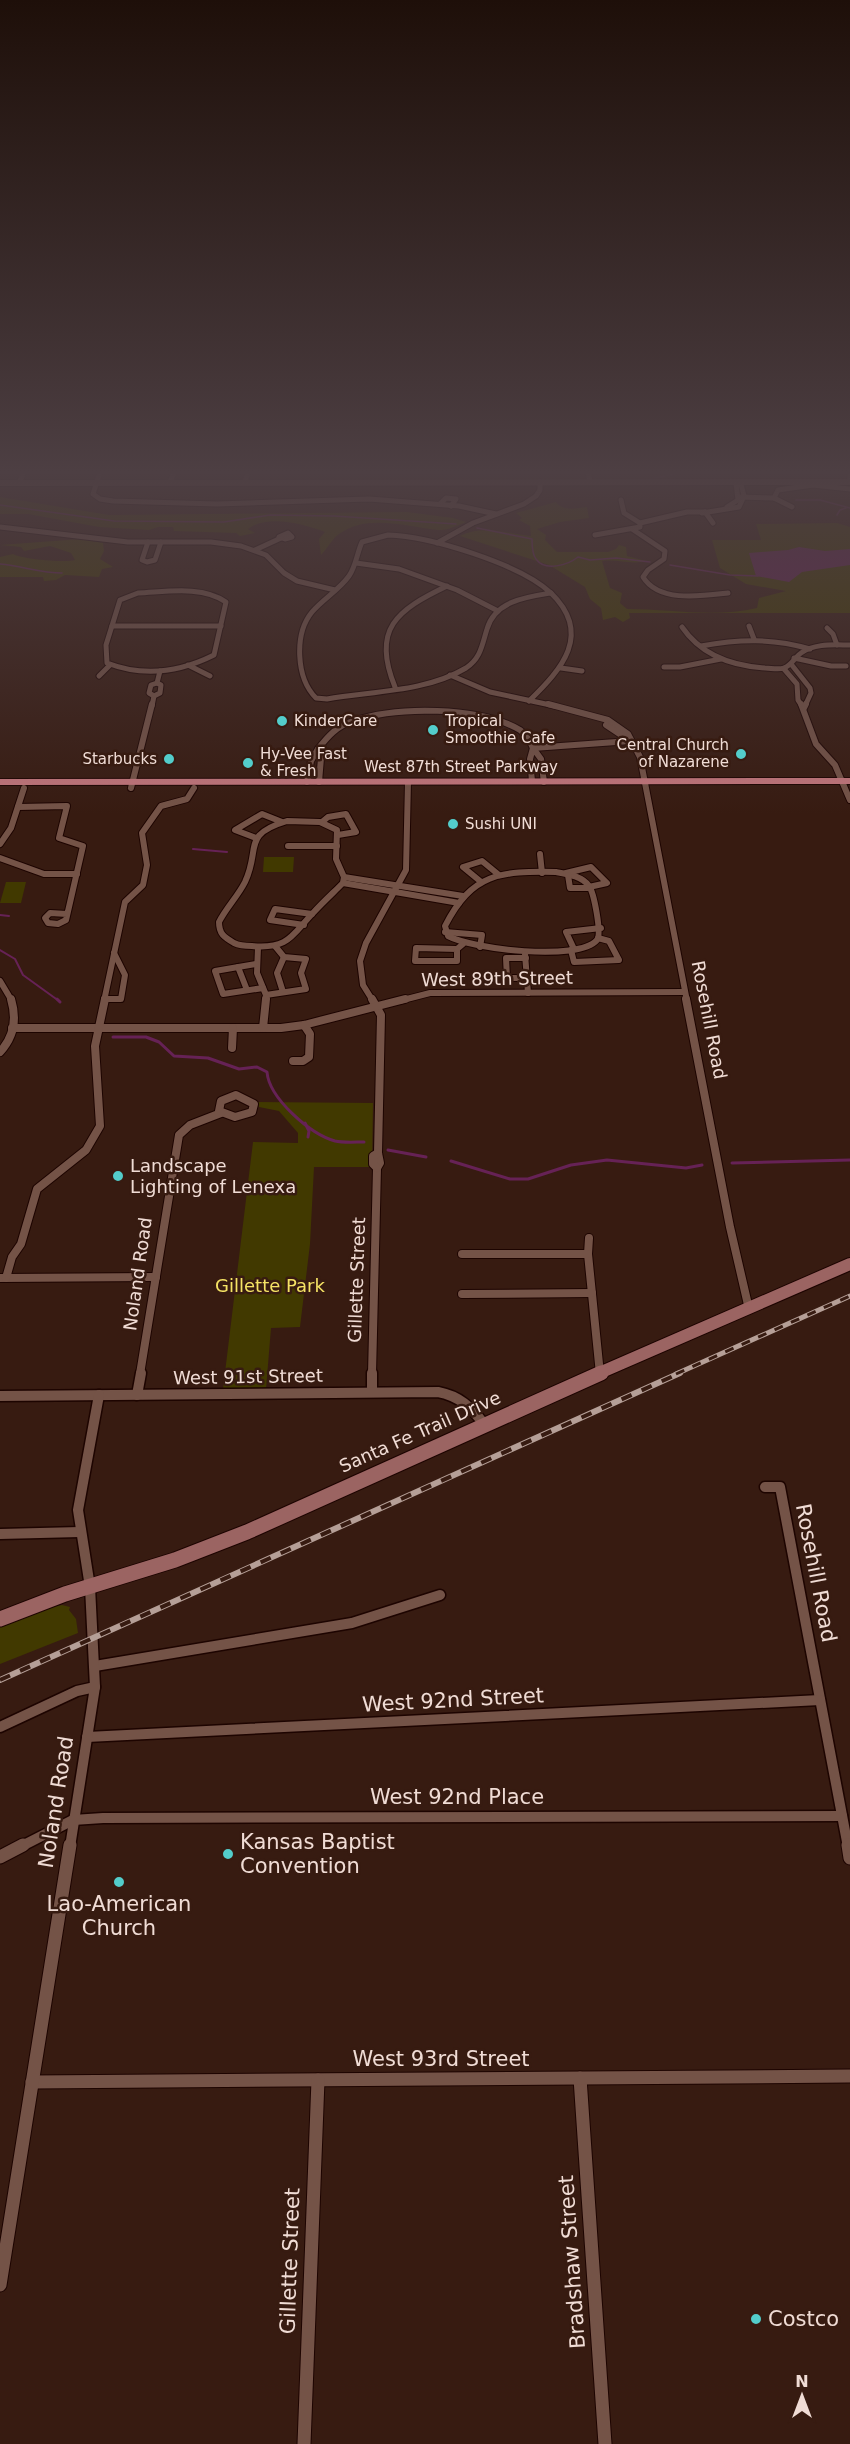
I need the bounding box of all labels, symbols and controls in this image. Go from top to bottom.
place label: KinderCare [294,712,377,730]
place label: Tropical Smoothie Cafe [444,712,555,747]
marker: KinderCare [275,714,289,728]
marker: Tropical Smoothie Cafe [426,723,440,737]
place label: Central Church of Nazarene [617,736,729,771]
place label: Hy-Vee Fast & Fresh [260,745,347,780]
marker: Central Church of Nazarene [734,747,748,761]
place label: Starbucks [82,750,157,768]
marker: Starbucks [162,752,176,766]
marker: Hy-Vee Fast & Fresh [241,756,255,770]
street label: West 87th Street Parkway [364,758,558,776]
place label: Sushi UNI [465,815,537,833]
marker: Sushi UNI [446,817,460,831]
street label: Rosehill Road [688,959,731,1081]
street label: West 89th Street [421,967,573,990]
place label: Landscape Lighting of Lenexa [130,1155,296,1197]
marker: Landscape Lighting of Lenexa [111,1169,125,1183]
street label: Noland Road [119,1216,156,1332]
street label: Gillette Street [344,1217,369,1343]
park label: Gillette Park [215,1275,325,1296]
street label: West 91st Street [173,1365,323,1388]
street label: Santa Fe Trail Drive [336,1386,504,1477]
street label: Rosehill Road [791,1502,841,1644]
street label: West 92nd Street [361,1683,545,1717]
street label: Noland Road [34,1734,78,1870]
street label: West 92nd Place [370,1785,544,1809]
place label: Kansas Baptist Convention [240,1830,395,1878]
marker: Kansas Baptist Convention [221,1847,235,1861]
marker: Lao-American Church [112,1875,126,1889]
place label: Lao-American Church [47,1892,191,1940]
street label: West 93rd Street [352,2047,530,2071]
street label: Bradshaw Street [554,2174,590,2350]
street label: Gillette Street [275,2187,305,2335]
place label: Costco [768,2307,839,2331]
marker: Costco [749,2312,763,2326]
north arrow [772,2366,832,2426]
text: N [795,2372,809,2391]

